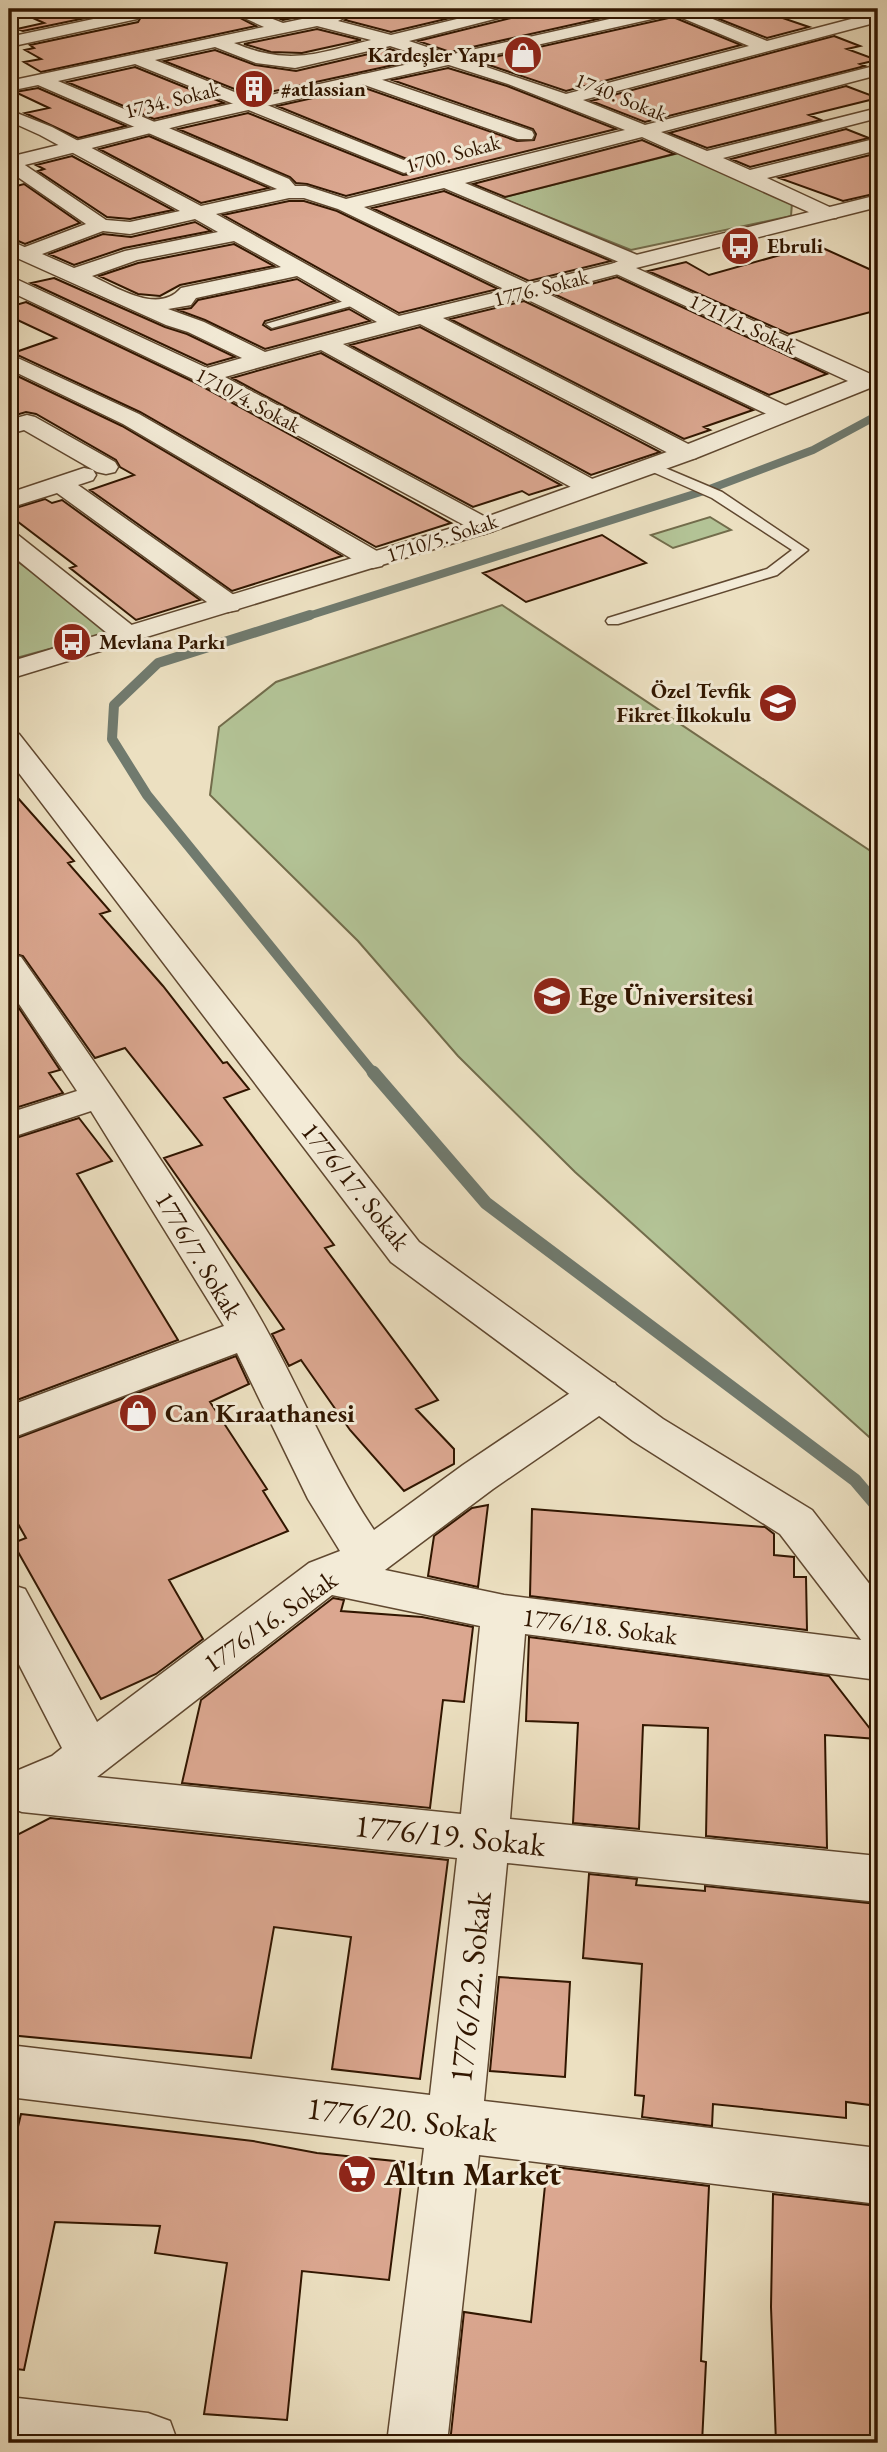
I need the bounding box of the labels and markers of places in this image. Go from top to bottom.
shop icon: Kardeşler Yapı [502,34,544,76]
place label: Kardeşler Yapı [368,41,496,68]
building icon: #atlassian [233,68,275,110]
place label: #atlassian [281,75,366,102]
bus stop icon: Ebruli [719,225,761,267]
place label: Ebruli [767,232,823,259]
bus stop icon: Mevlana Parkı [51,621,93,663]
place label: Mevlana Parkı [99,628,225,655]
place label: Özel Tevfik Fikret İlkokulu [616,677,752,728]
school or university icon: Özel Tevfik Fikret İlkokulu [757,682,799,724]
school or university icon: Ege Üniversitesi [531,975,573,1017]
place label: Ege Üniversitesi [579,979,754,1013]
shop icon: Can Kıraathanesi [117,1392,159,1434]
place label: Can Kıraathanesi [165,1396,355,1430]
supermarket icon: Altın Market [336,2153,378,2195]
place label: Altın Market [383,2153,561,2195]

